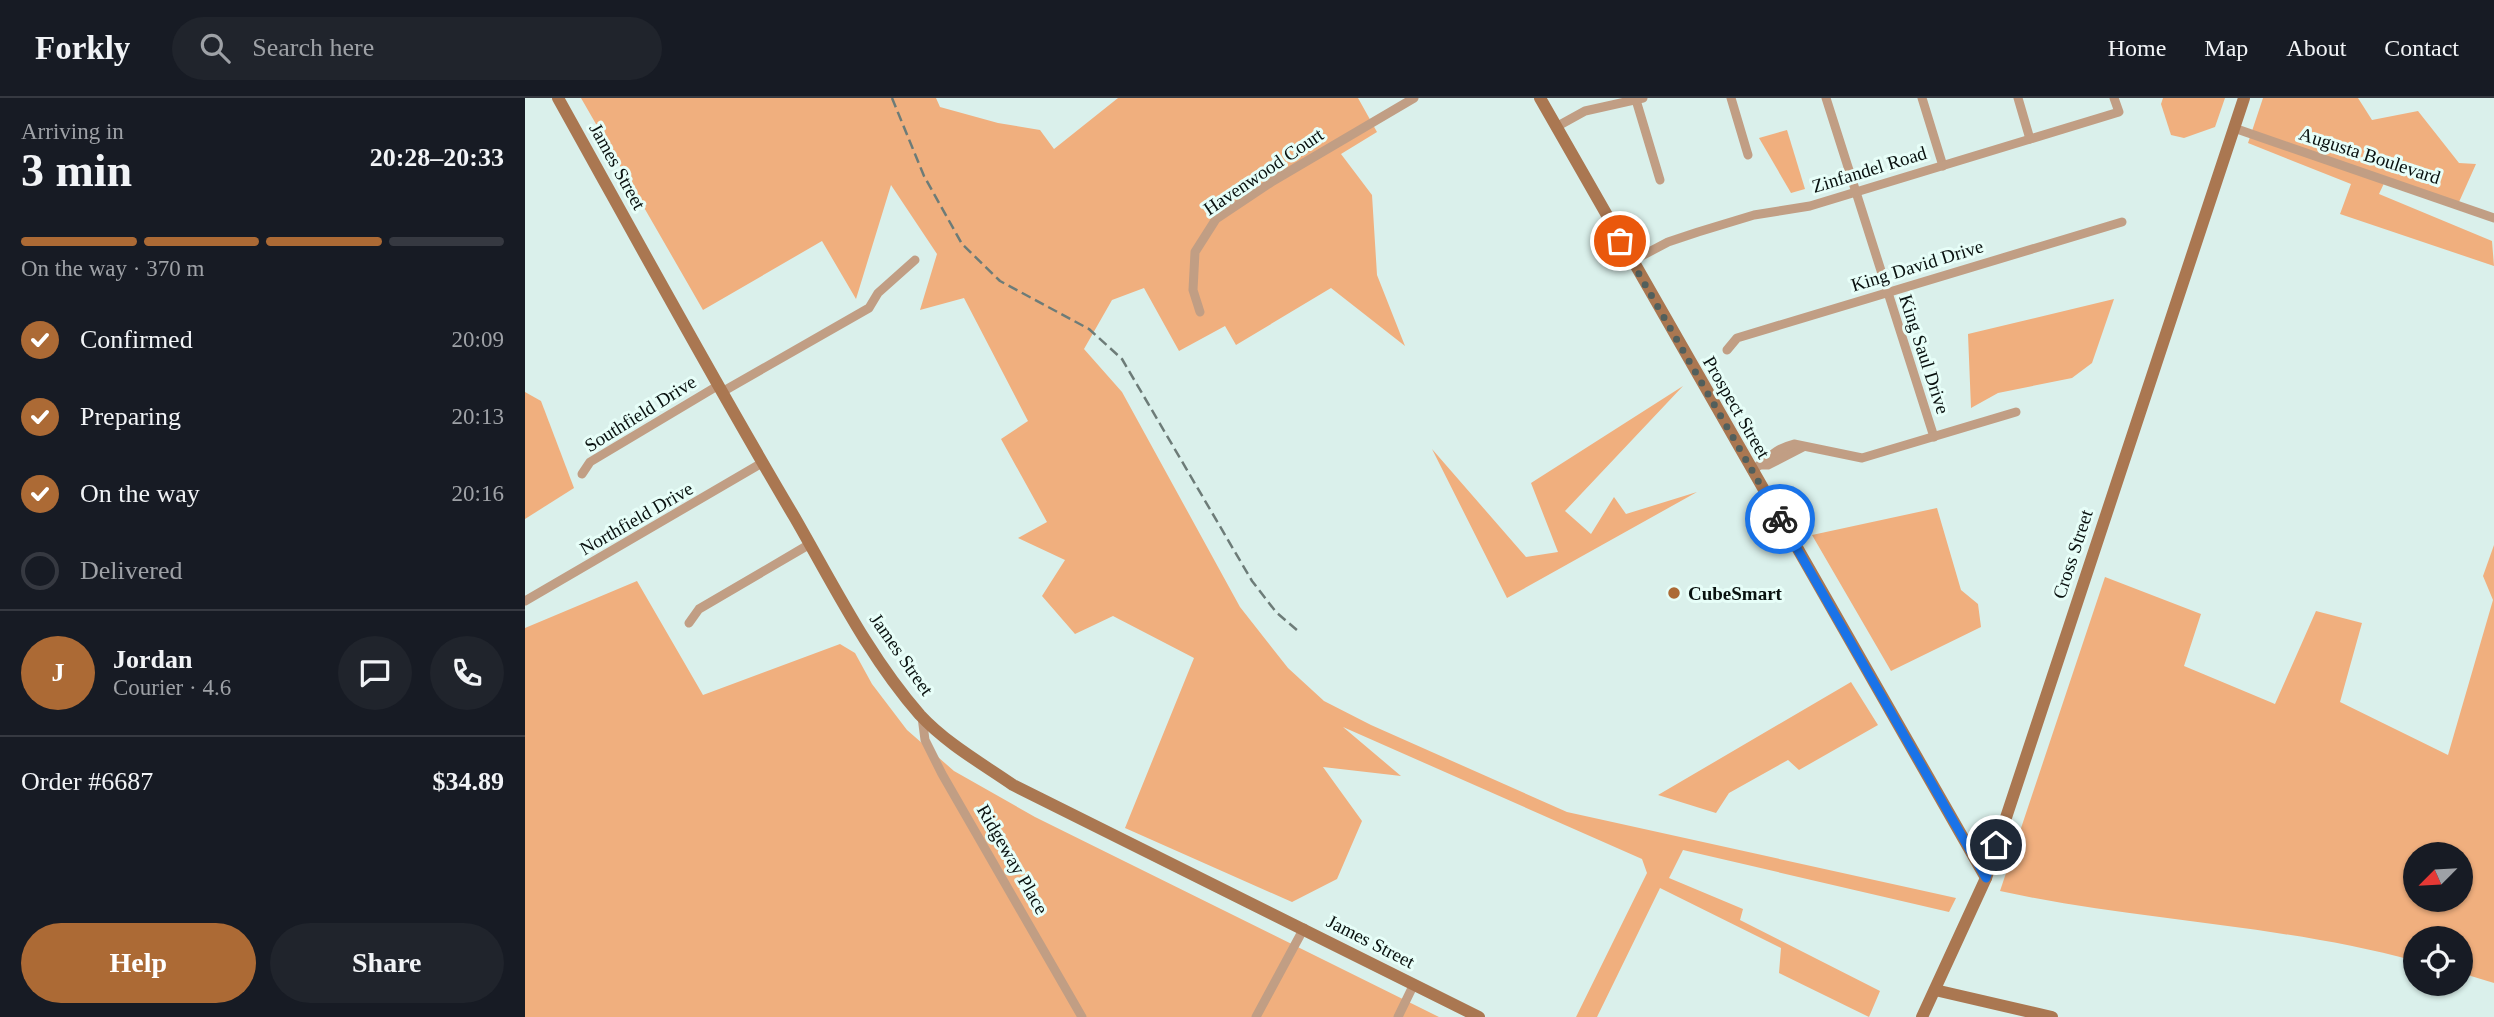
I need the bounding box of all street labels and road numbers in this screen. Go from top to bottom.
street label: James Street [585,119,650,214]
street label: Havenwood Court [1199,123,1328,219]
street label: Augusta Boulevard [2297,123,2444,188]
street label: Zinfandel Road [1809,142,1929,197]
street label: King David Drive [1848,235,1986,296]
street label: King Saul Drive [1895,292,1954,417]
street label: Prospect Street [1699,352,1775,463]
street label: Southfield Drive [581,371,700,456]
street label: Northfield Drive [576,478,697,559]
street label: Cross Street [2048,506,2097,601]
street label: James Street [866,609,938,700]
street label: Ridgeway Place [973,801,1052,918]
street label: James Street [1323,910,1419,973]

